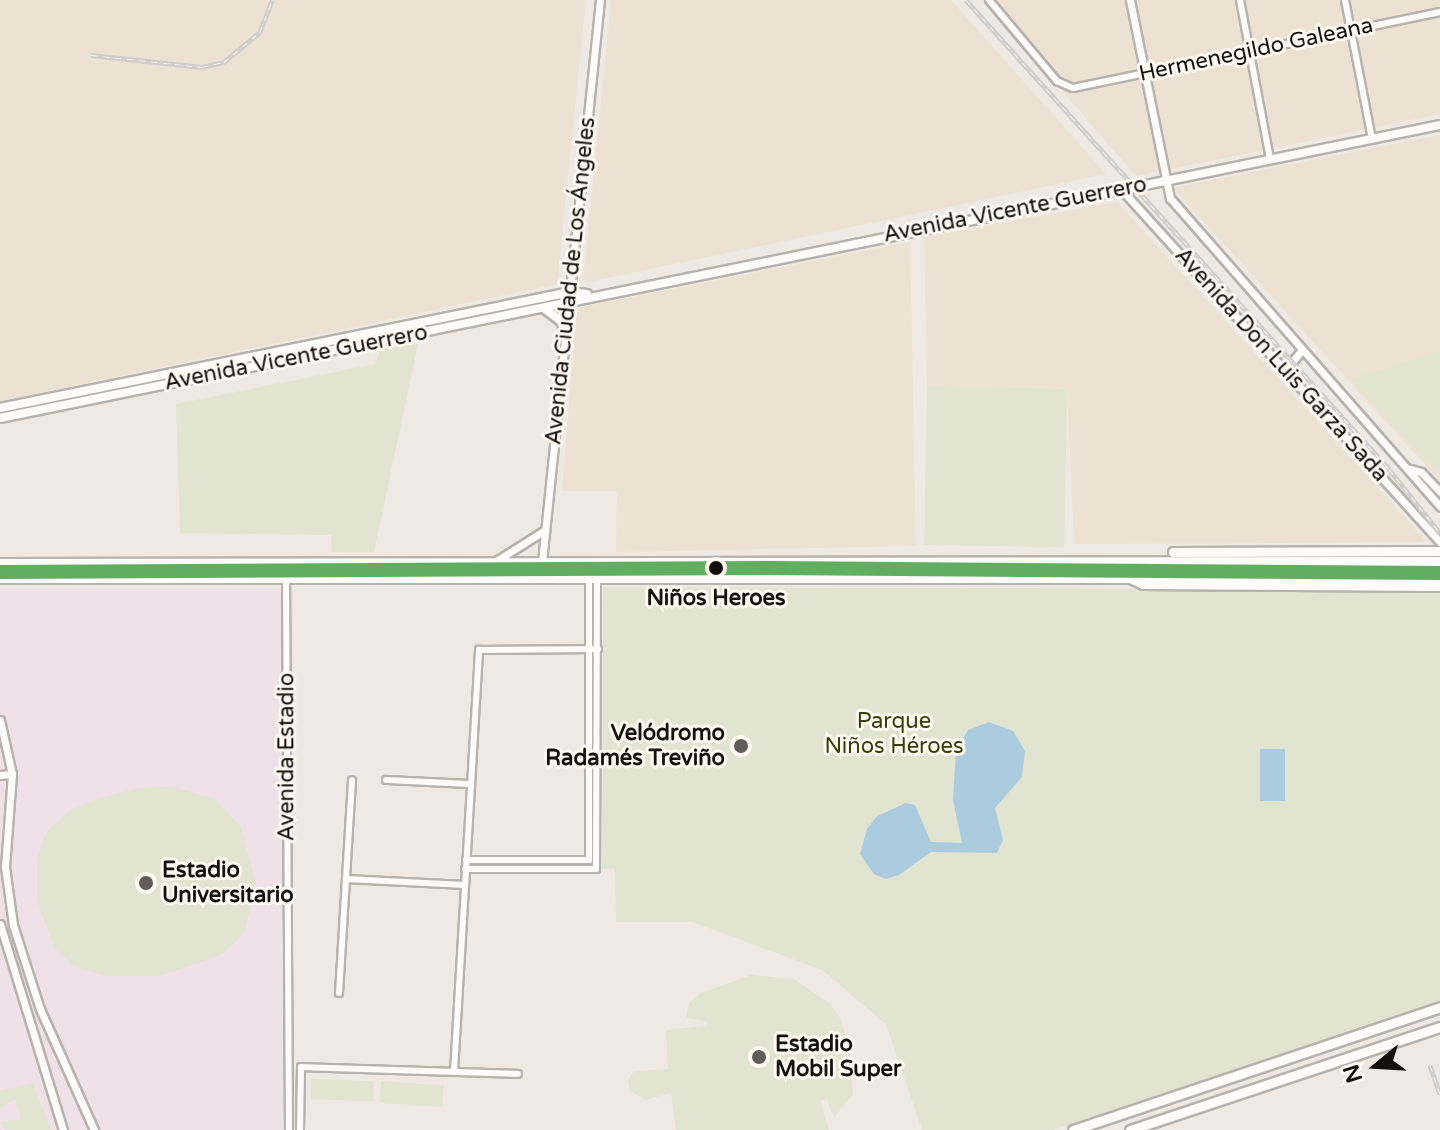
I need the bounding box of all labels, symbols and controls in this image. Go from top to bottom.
street label: Hermenegildo Galeana [1137,12,1375,88]
street label: Avenida Ciudad de Los Ángeles [541,116,601,446]
street label: Avenida Vicente Guerrero [881,172,1149,248]
street label: Avenida Don Luis Garza Sada [1169,243,1393,487]
street label: Avenida Vicente Guerrero [162,320,430,396]
marker: Niños Heroes [702,554,730,582]
place label: Niños Heroes [646,586,786,612]
street label: Avenida Estadio [274,673,300,841]
park label: Parque Niños Héroes [824,708,964,760]
place label: Velódromo Radamés Treviño [545,720,725,772]
marker: Velódromo Radamés Treviño [732,737,750,755]
place label: Estadio Universitario [162,857,294,908]
marker: Estadio Universitario [137,874,155,892]
north arrow [1336,1026,1416,1106]
place label: Estadio Mobil Super [775,1031,901,1082]
marker: Estadio Mobil Super [750,1048,768,1066]
text: N [1338,1061,1368,1086]

